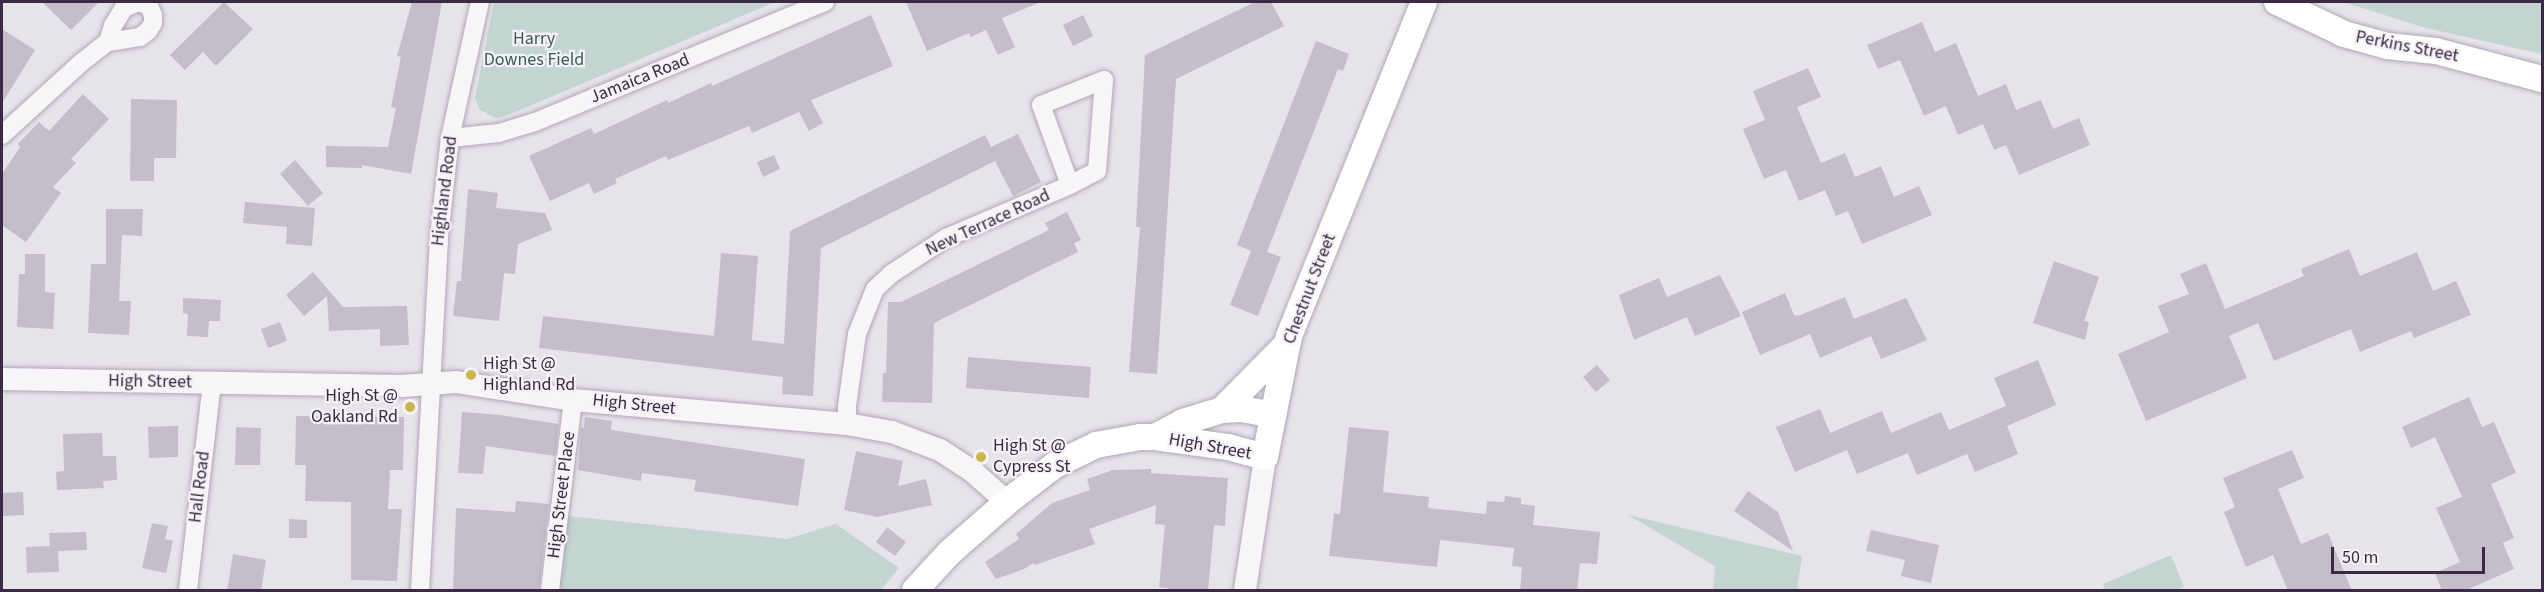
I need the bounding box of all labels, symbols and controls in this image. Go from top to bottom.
street label: Perkins Street [2354,26,2460,68]
park label: Harry Downes Field [484,29,584,72]
street label: Jamaica Road [587,49,693,109]
street label: Highland Road [428,135,462,247]
street label: New Terrace Road [922,185,1054,261]
street label: Chestnut Street [1279,231,1341,347]
place label: High St @ Highland Rd [483,354,575,397]
marker: High St @ Highland Rd [464,368,478,382]
street label: High Street [108,370,192,394]
place label: High St @ Oakland Rd [311,386,398,428]
street label: High Street [591,390,677,420]
marker: High St @ Oakland Rd [403,400,417,414]
street label: High Street [1167,429,1253,465]
street label: High Street Place [543,430,581,560]
place label: High St @ Cypress St [993,436,1070,478]
street label: Hall Road [185,450,215,524]
marker: High St @ Cypress St [974,450,988,464]
scale bar [2334,535,2488,573]
text: 50 m [2342,545,2378,570]

